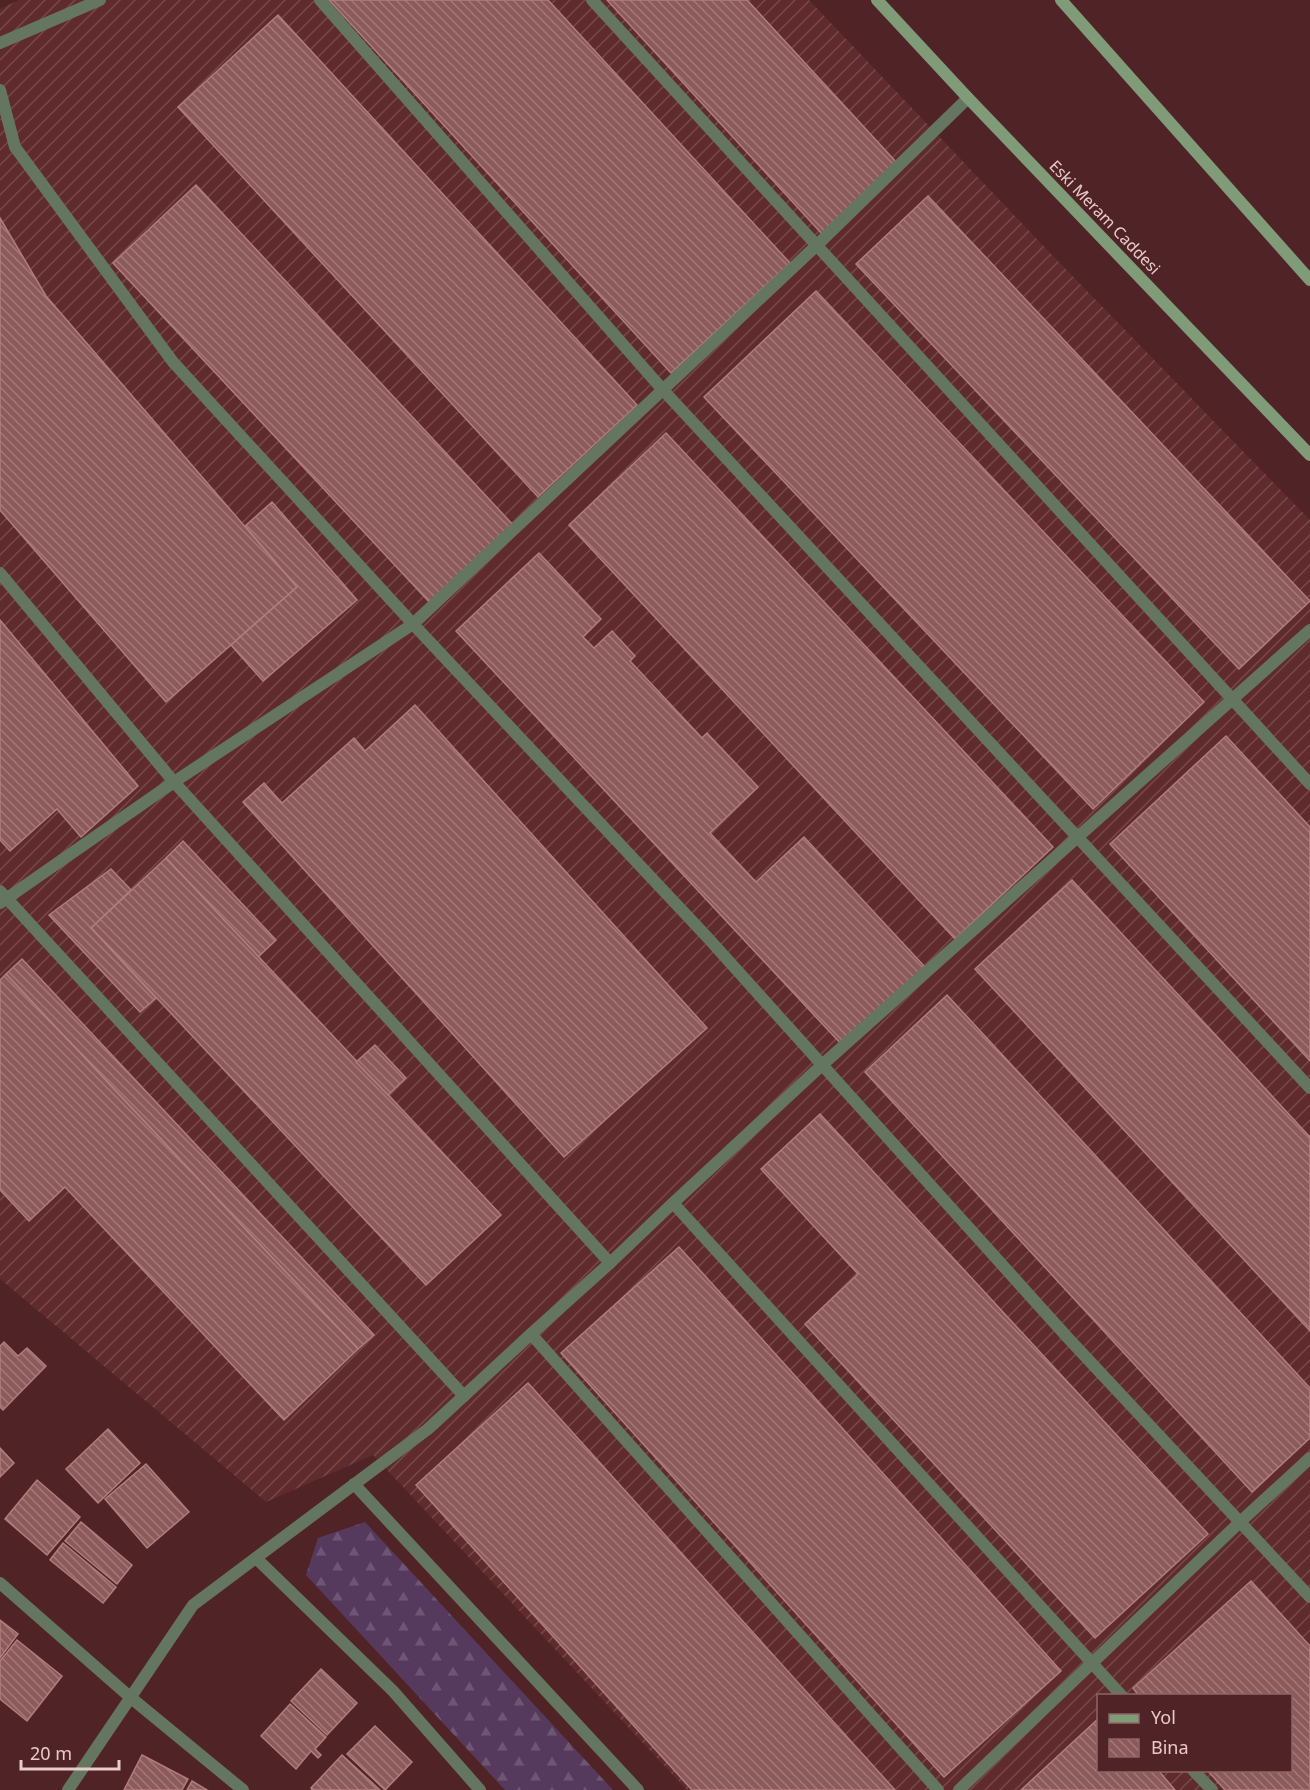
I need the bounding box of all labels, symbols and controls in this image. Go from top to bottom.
street label: Eski Meram Caddesi [1045,155,1165,279]
legend [1097,1694,1292,1772]
text: Yol [1151,1705,1176,1729]
scale bar [21,1733,118,1771]
text: Bina [1151,1735,1189,1759]
text: 20 m [30,1741,72,1765]

